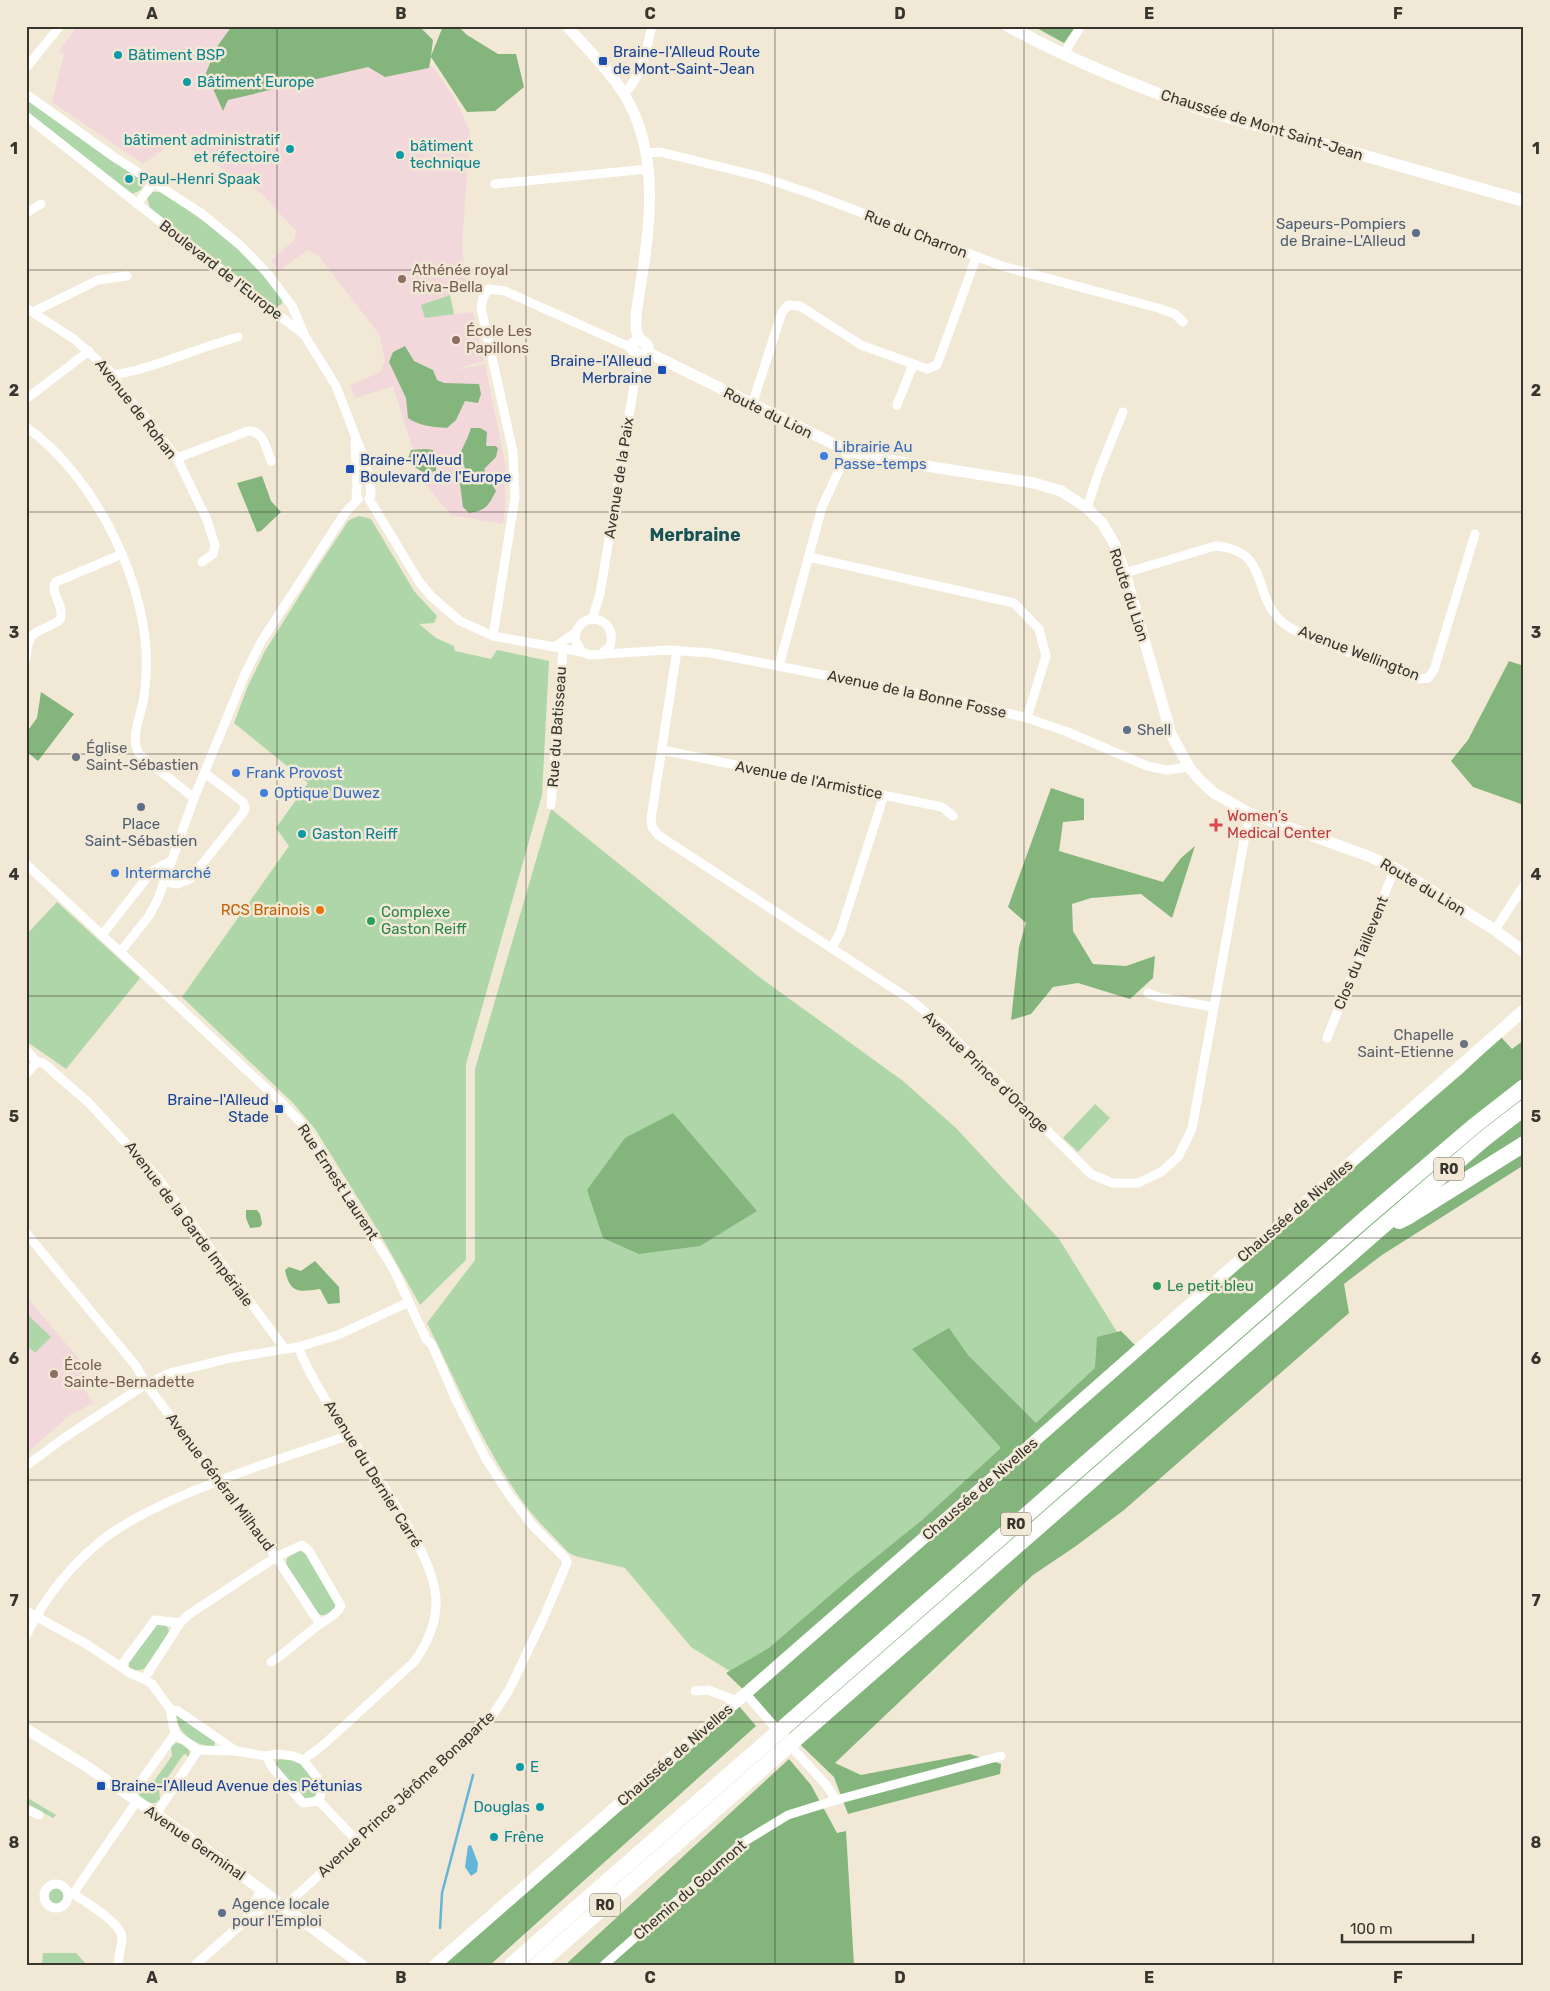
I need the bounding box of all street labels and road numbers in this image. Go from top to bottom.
street label: Chaussée de Mont Saint-Jean [1159,86,1365,164]
street label: Rue du Charron [862,206,970,262]
street label: Boulevard de l'Europe [156,216,286,324]
street label: Avenue de Rohan [91,355,181,463]
street label: Route du Lion [721,384,815,442]
street label: Avenue de la Paix [601,416,637,540]
street label: Route du Lion [1105,546,1153,644]
street label: Avenue Wellington [1296,622,1422,684]
street label: Rue du Batisseau [544,666,570,788]
street label: Avenue de la Bonne Fosse [826,666,1008,722]
street label: Avenue de l'Armistice [734,757,884,803]
street label: Route du Lion [1377,854,1469,920]
street label: Clos du Taillevent [1330,894,1392,1012]
street label: Avenue Prince d'Orange [920,1007,1052,1137]
street label: Rue Ernest Laurent [294,1121,382,1244]
street label: Avenue de la Garde Impériale [121,1138,257,1310]
street label: Chaussée de Nivelles [1234,1156,1357,1266]
road number: R0 [1434,1158,1464,1180]
street label: Avenue du Dernier Carré [320,1397,426,1551]
street label: Avenue Général Milhaud [162,1409,278,1555]
street label: Chaussée de Nivelles [919,1434,1042,1544]
road number: R0 [1001,1512,1031,1536]
street label: Chaussée de Nivelles [614,1700,737,1810]
street label: Avenue Prince Jérôme Bonaparte [314,1707,498,1881]
street label: Avenue Germinal [141,1802,249,1884]
street label: Chemin du Goumont [630,1836,750,1944]
road number: R0 [590,1894,620,1916]

